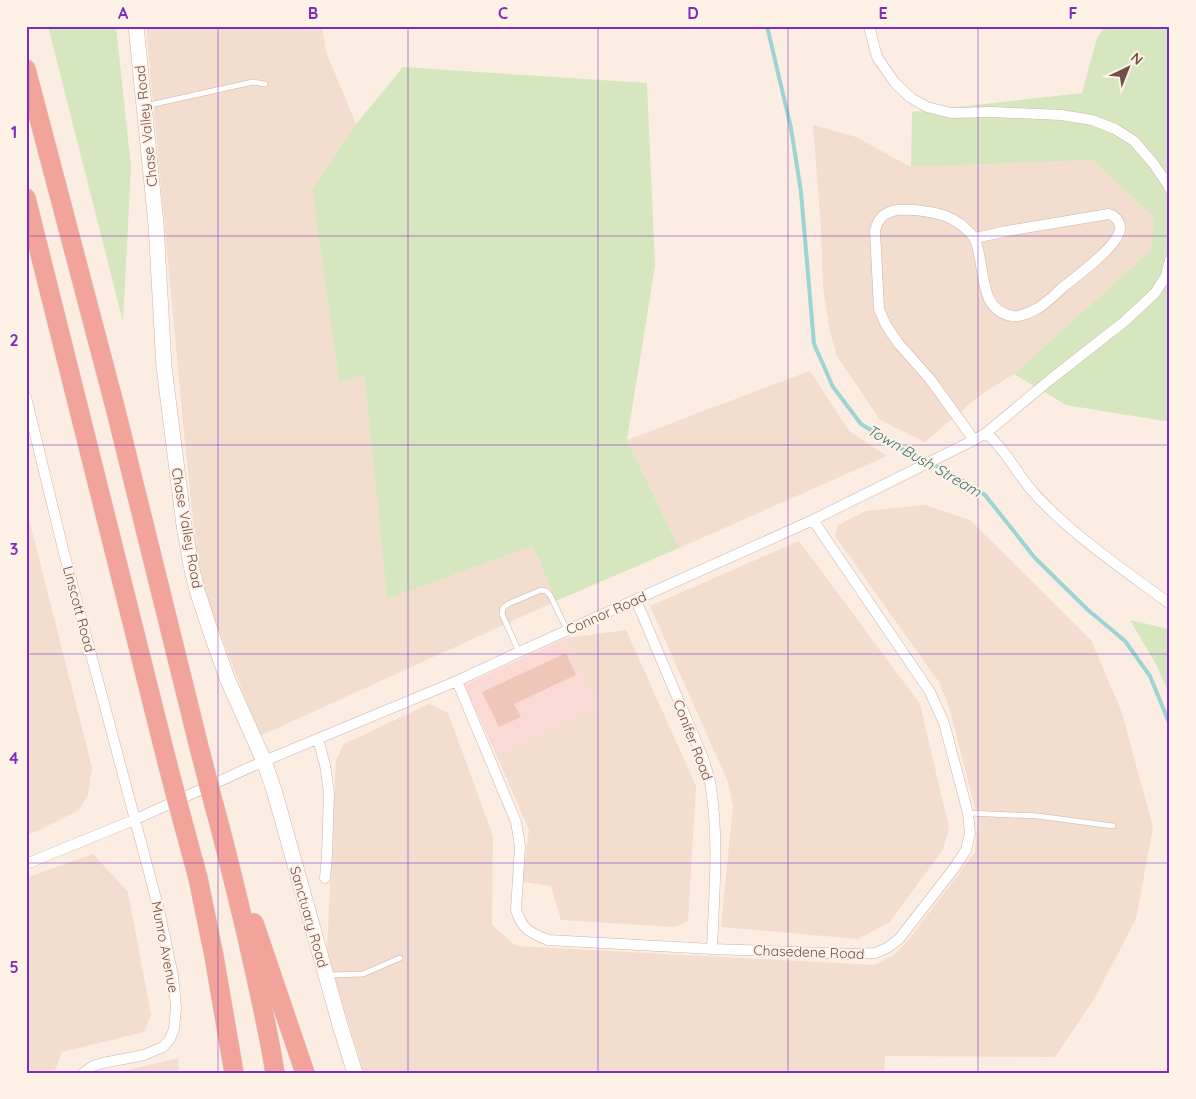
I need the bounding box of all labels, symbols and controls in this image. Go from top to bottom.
text: A [118,3,129,23]
text: B [308,3,318,23]
text: C [498,3,508,23]
text: D [687,3,699,23]
text: E [878,3,888,23]
text: F [1069,3,1078,23]
north arrow [1104,42,1154,92]
text: N [1127,48,1147,69]
street label: Chase Valley Road [131,64,161,188]
text: 1 [11,122,17,142]
text: 2 [9,330,19,350]
water label: Town Bush Stream [864,420,985,501]
street label: Chase Valley Road [168,466,206,590]
text: 3 [10,539,18,559]
street label: Linscott Road [59,564,99,654]
street label: Connor Road [563,587,649,639]
street label: Conifer Road [669,697,717,783]
text: 4 [9,748,19,768]
street label: Sanctuary Road [286,864,332,970]
street label: Munro Avenue [147,900,183,994]
street label: Chasedene Road [753,941,865,963]
text: 5 [9,957,19,977]

